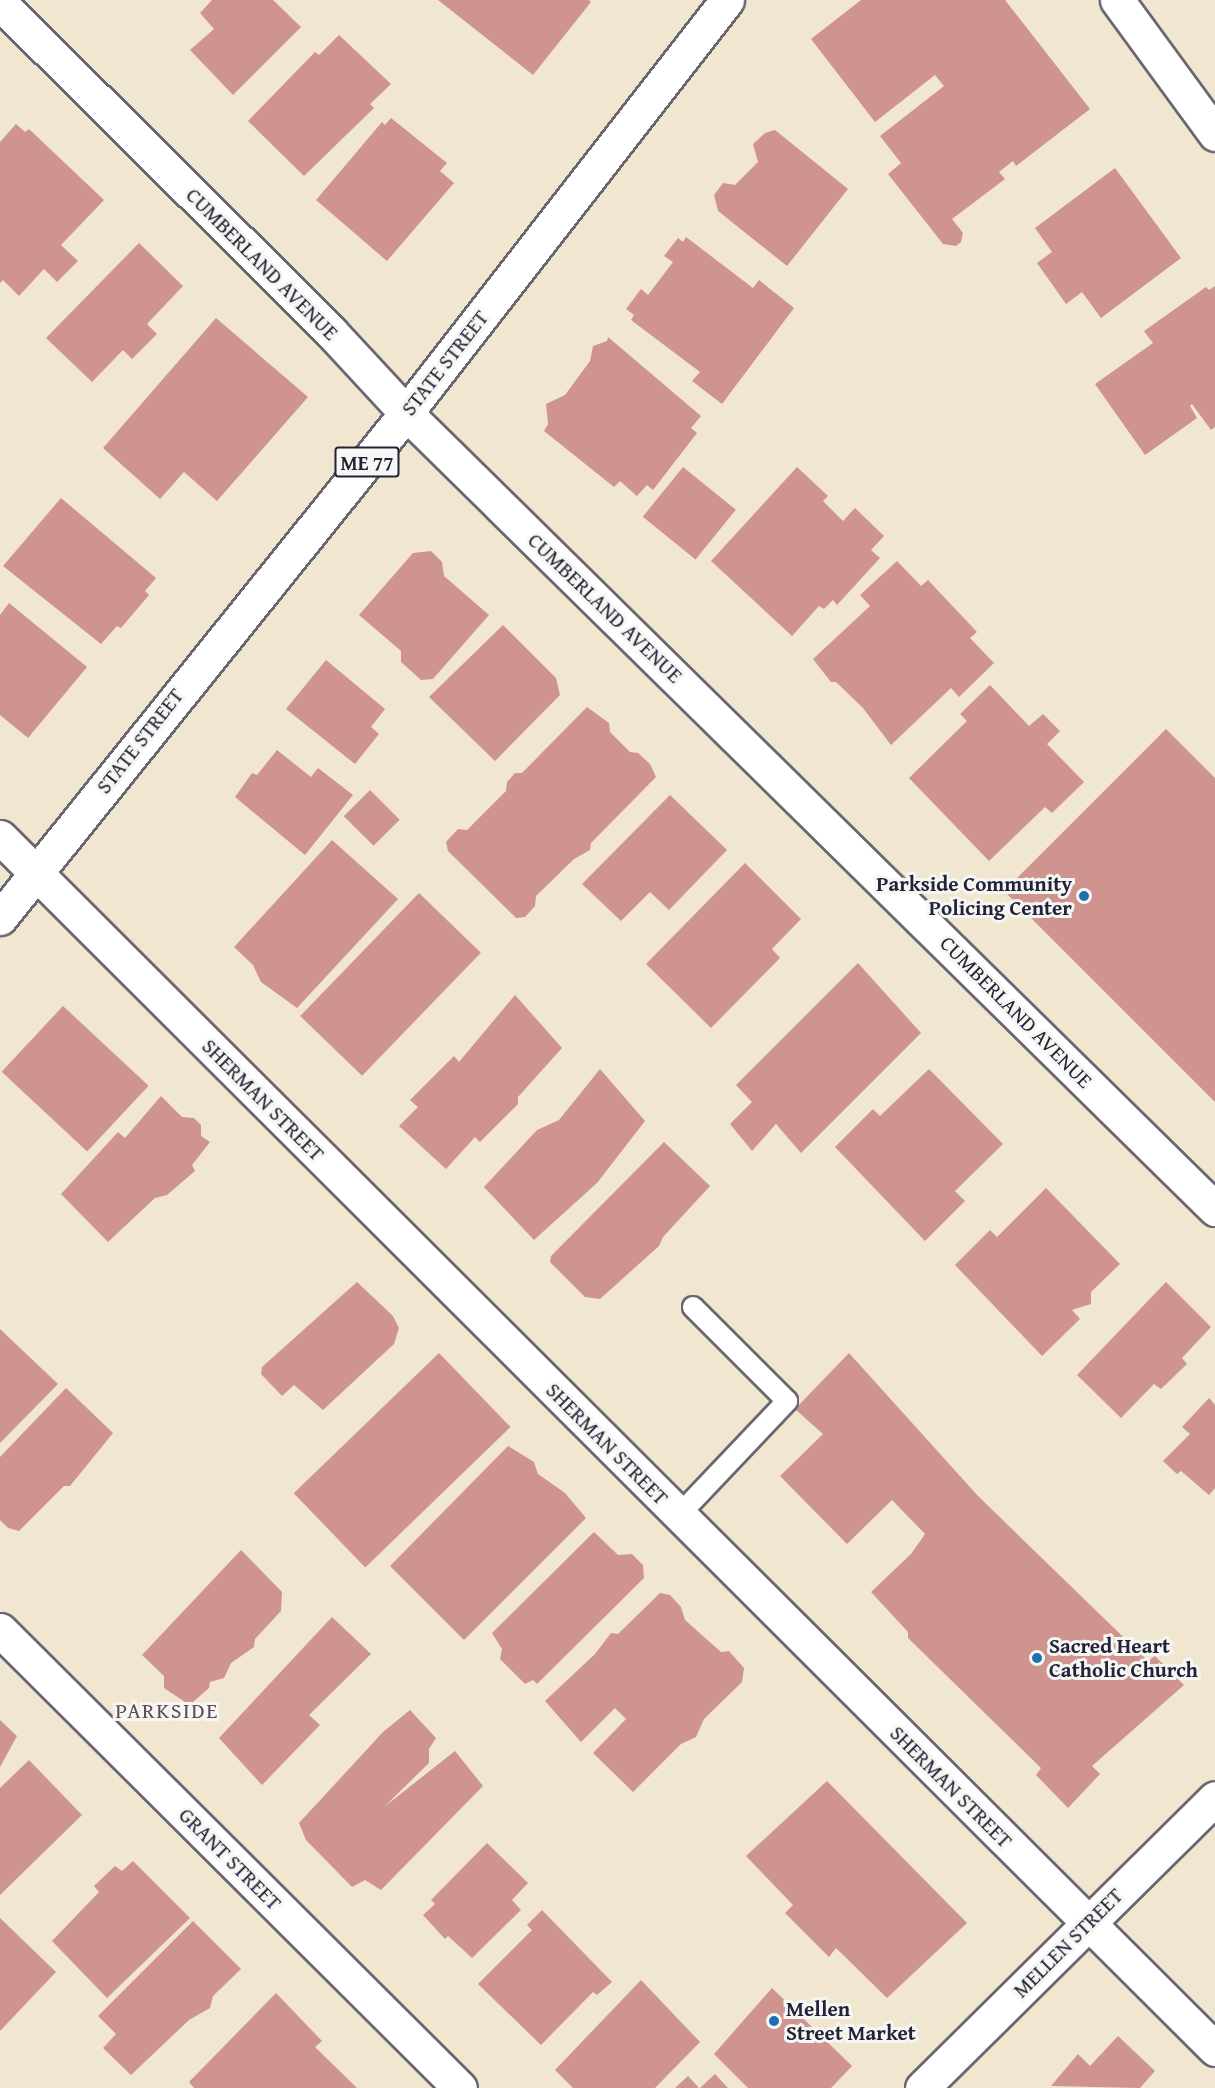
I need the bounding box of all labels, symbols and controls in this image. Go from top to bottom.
street label: CUMBERLAND AVENUE [181,183,343,345]
street label: STATE STREET [396,305,494,421]
road number: ME 77 [334,445,400,479]
street label: CUMBERLAND AVENUE [523,528,687,688]
street label: STATE STREET [91,683,189,799]
place label: Parkside Community Policing Center [876,871,1072,921]
marker: Parkside Community Policing Center [1077,889,1091,903]
street label: CUMBERLAND AVENUE [935,931,1097,1093]
street label: SHERMAN STREET [197,1034,329,1166]
street label: SHERMAN STREET [541,1378,673,1510]
place label: Sacred Heart Catholic Church [1049,1633,1198,1683]
marker: Sacred Heart Catholic Church [1030,1651,1044,1665]
district label: PARKSIDE [115,1698,219,1724]
street label: SHERMAN STREET [885,1721,1017,1853]
street label: GRANT STREET [174,1803,286,1915]
street label: MELLEN STREET [1008,1883,1128,2003]
place label: Mellen Street Market [786,1996,916,2046]
marker: Mellen Street Market [767,2014,781,2028]

